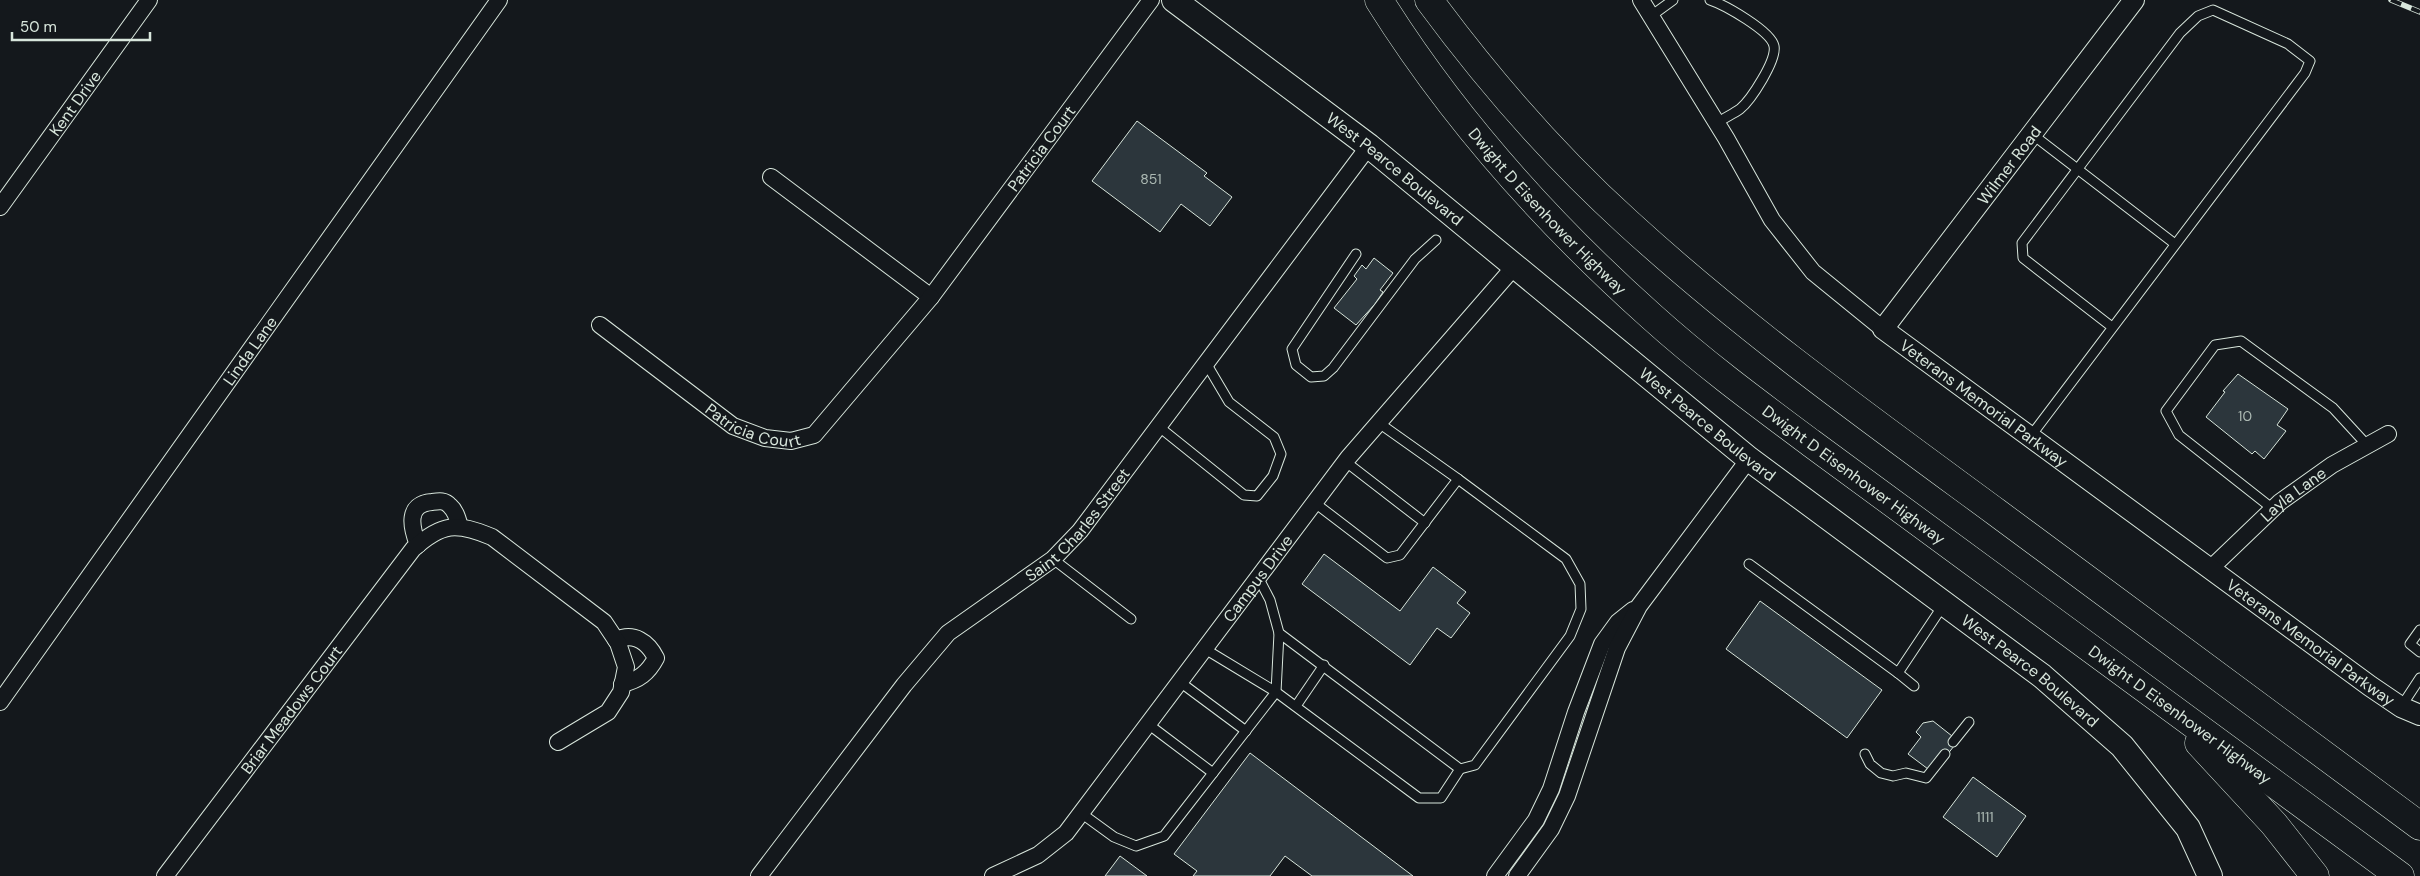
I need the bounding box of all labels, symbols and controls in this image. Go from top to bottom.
scale bar [12,10,150,42]
text: 50 m [20,17,57,37]
street label: Kent Drive [45,67,106,140]
street label: Patricia Court [1003,101,1080,196]
street label: West Pearce Boulevard [1322,108,1467,230]
street label: Wilmer Road [1973,122,2046,209]
street label: Dwight D Eisenhower Highway [1464,124,1631,300]
house number: 851 [1140,170,1162,188]
street label: Linda Lane [218,312,282,390]
street label: Veterans Memorial Parkway [1895,335,2072,472]
street label: West Pearce Boulevard [1635,363,1780,486]
street label: Patricia Court [701,399,803,452]
street label: Dwight D Eisenhower Highway [1758,400,1949,549]
house number: 10 [2238,407,2252,425]
street label: Layla Lane [2256,463,2330,526]
street label: Saint Charles Street [1021,464,1135,586]
street label: Campus Drive [1218,531,1298,626]
street label: Veterans Memorial Parkway [2222,574,2399,711]
street label: West Pearce Boulevard [1957,610,2103,732]
street label: Briar Meadows Court [236,641,347,778]
street label: Dwight D Eisenhower Highway [2084,641,2276,789]
house number: 1111 [1976,808,1994,826]

